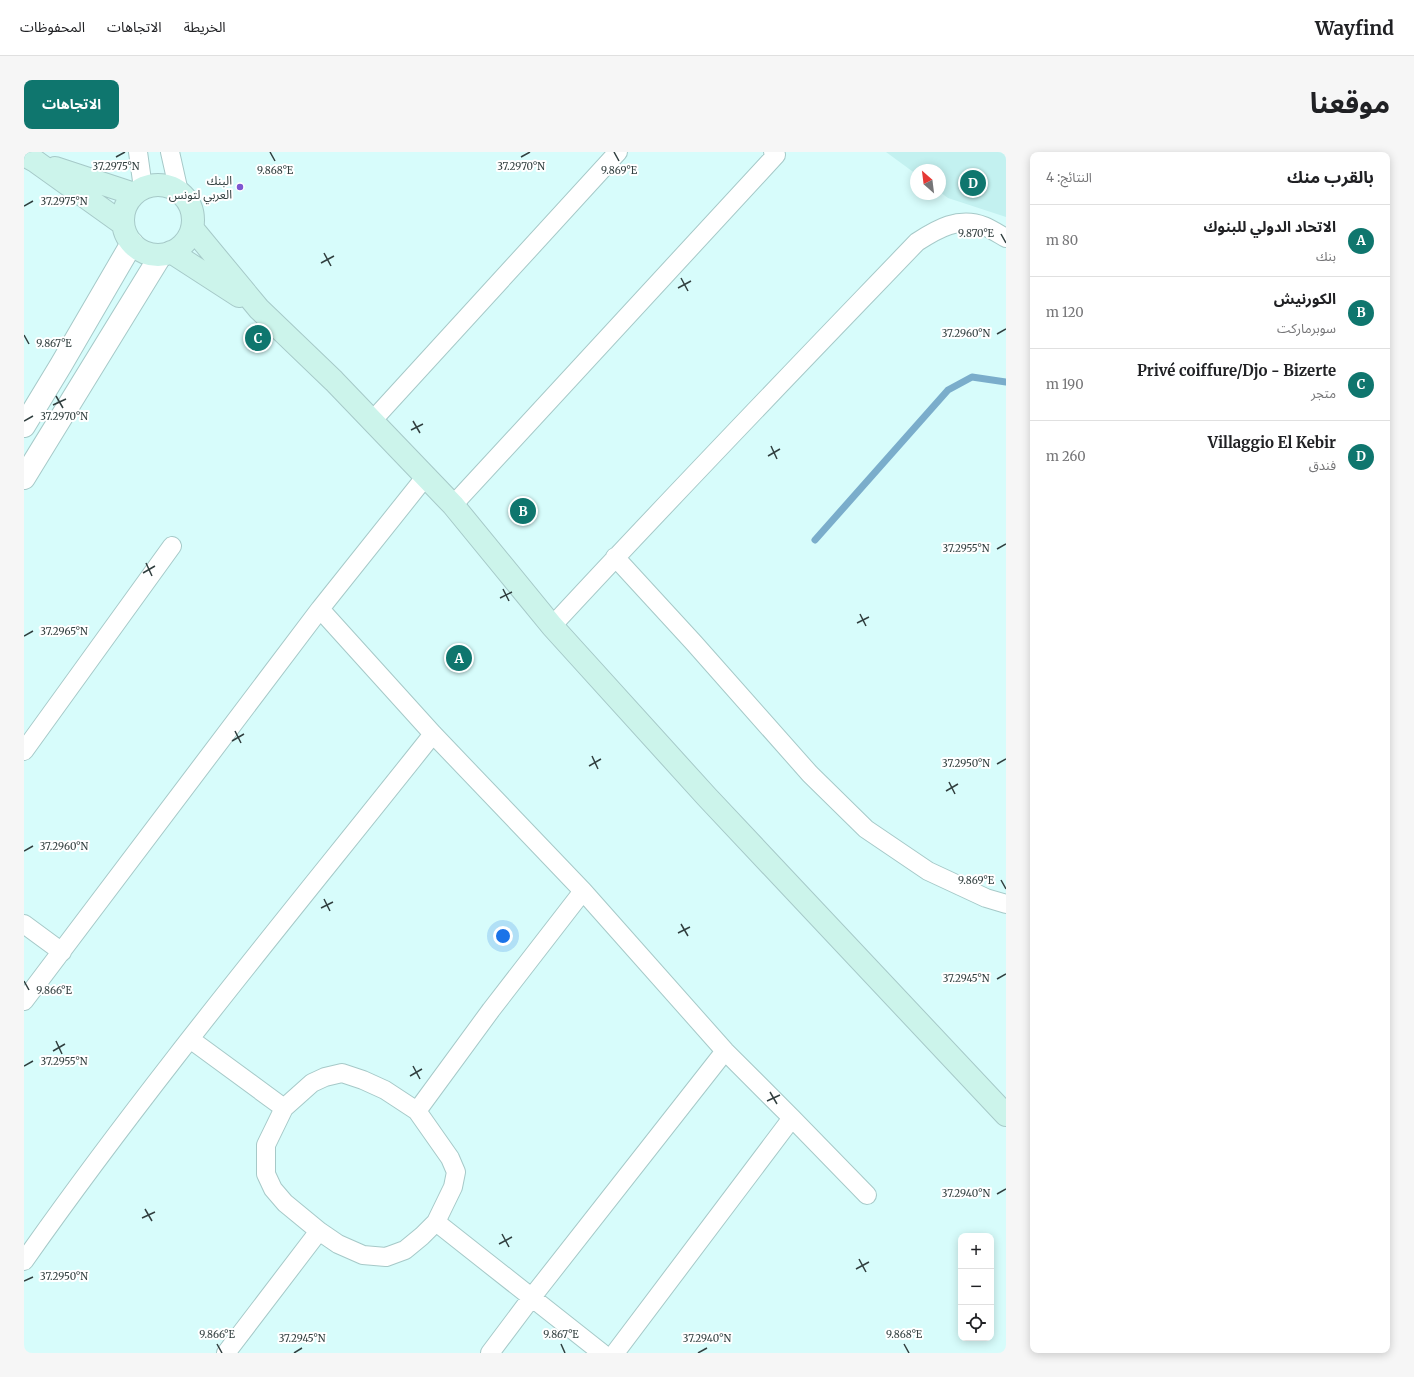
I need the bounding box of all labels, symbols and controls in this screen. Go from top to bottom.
text: Wayfind [1315,16,1394,40]
text: المحفوظات [20,18,85,36]
text: الاتجاهات [107,18,162,36]
text: الخريطة [184,18,226,36]
button: الاتجاهات [24,80,119,129]
text: موقعنا [1310,85,1390,121]
text: 37.2975°N [93,160,140,173]
text: 37.2970°N [497,160,545,173]
text: 9.868°E [257,164,294,177]
text: 9.869°E [601,164,638,177]
north arrow [910,164,946,200]
text: بالقرب منك [1287,166,1374,188]
pin: D [960,168,986,198]
text: النتائج: 4 [1046,169,1092,186]
place label: البنك العربي لتونس [169,173,232,204]
marker: البنك العربي لتونس [235,182,245,192]
text: 37.2975°N [41,195,88,208]
text: الاتحاد الدولي للبنوك [1204,217,1336,236]
text: 9.870°E [958,227,995,240]
text: 80 m [1046,232,1078,249]
text: A [1356,232,1366,249]
text: بنك [1316,248,1336,265]
text: الكورنيش [1274,289,1336,308]
text: 120 m [1046,304,1084,321]
text: B [1356,304,1366,321]
text: سوبرماركت [1277,320,1336,337]
pin: C [245,323,271,353]
text: 37.2960°N [942,327,991,340]
text: 9.867°E [36,337,72,350]
text: Privé coiffure/Djo - Bizerte [1137,361,1336,380]
text: 190 m [1046,376,1084,393]
text: C [1357,376,1365,393]
text: متجر [1311,385,1336,402]
text: 37.2970°N [40,410,88,423]
text: Villaggio El Kebir [1208,433,1336,452]
text: 260 m [1046,448,1086,465]
text: D [1356,448,1366,465]
text: فندق [1309,457,1336,474]
pin: B [510,496,536,526]
text: 37.2955°N [943,542,990,555]
text: 37.2965°N [40,625,88,638]
pin: A [446,643,472,673]
text: 37.2950°N [942,757,990,770]
text: 37.2960°N [40,840,89,853]
text: 9.869°E [958,874,995,887]
your location [493,926,513,946]
text: 37.2945°N [943,972,990,985]
text: 9.866°E [36,984,72,997]
text: 37.2955°N [41,1055,88,1068]
text: 37.2940°N [942,1187,990,1200]
map controls [958,1233,994,1341]
button: + [958,1233,994,1269]
button: − [958,1269,994,1305]
text: 37.2950°N [40,1270,88,1283]
button: locate [958,1305,994,1341]
text: 9.866°E [199,1328,235,1341]
text: 9.867°E [543,1328,579,1341]
text: 9.868°E [886,1328,923,1341]
text: 37.2945°N [279,1332,326,1345]
text: 37.2940°N [683,1332,731,1345]

